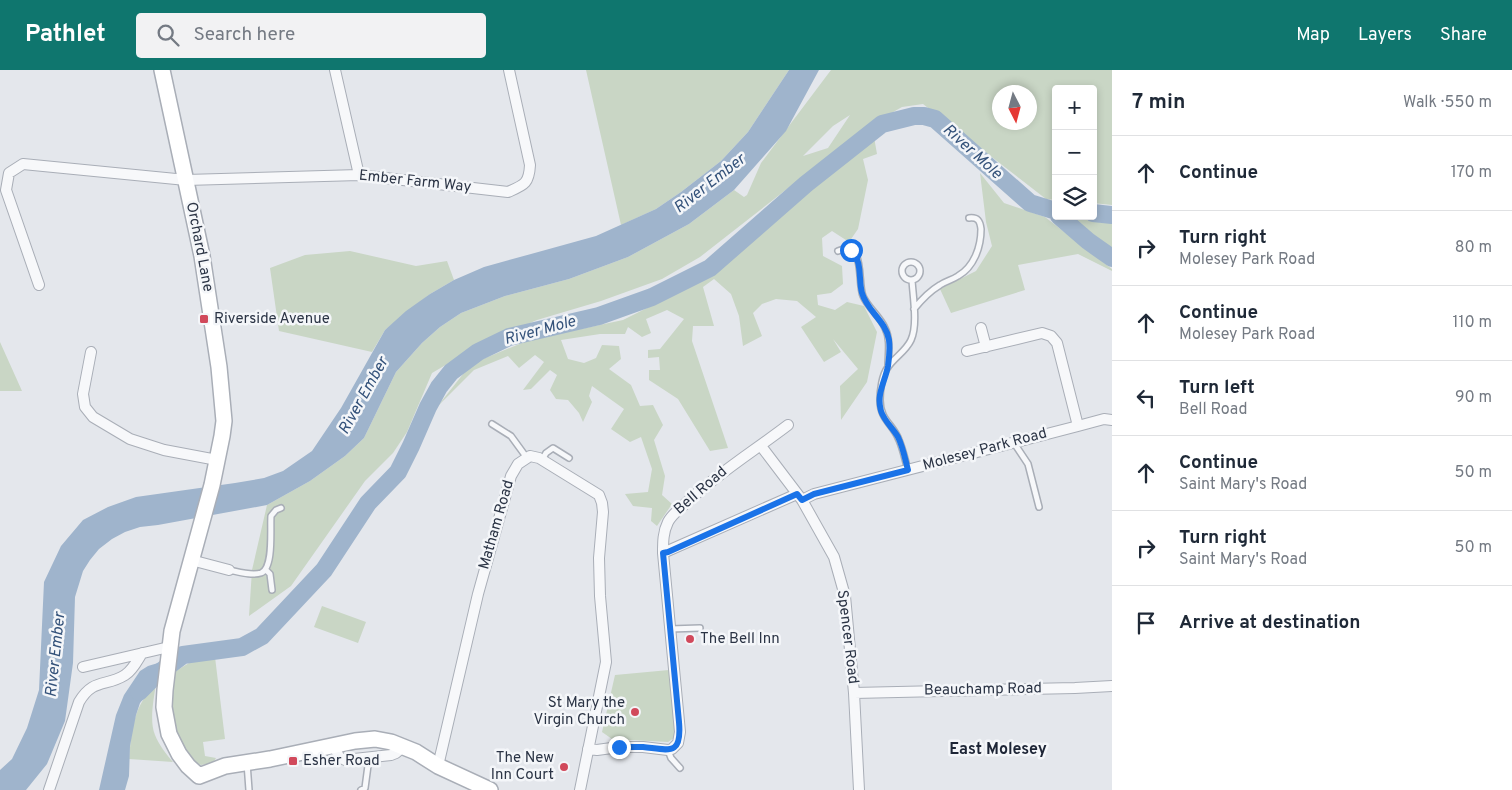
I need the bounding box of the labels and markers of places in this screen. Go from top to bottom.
place label: Riverside Avenue [214,310,330,329]
marker: Riverside Avenue [198,313,210,325]
place label: The Bell Inn [700,630,780,649]
marker: The Bell Inn [684,633,696,645]
place label: St Mary the Virgin Church [534,694,625,730]
marker: St Mary the Virgin Church [629,706,641,718]
place label: The New Inn Court [491,749,554,785]
place label: Esher Road [303,752,380,771]
marker: Esher Road [287,755,299,767]
marker: The New Inn Court [558,761,570,773]

